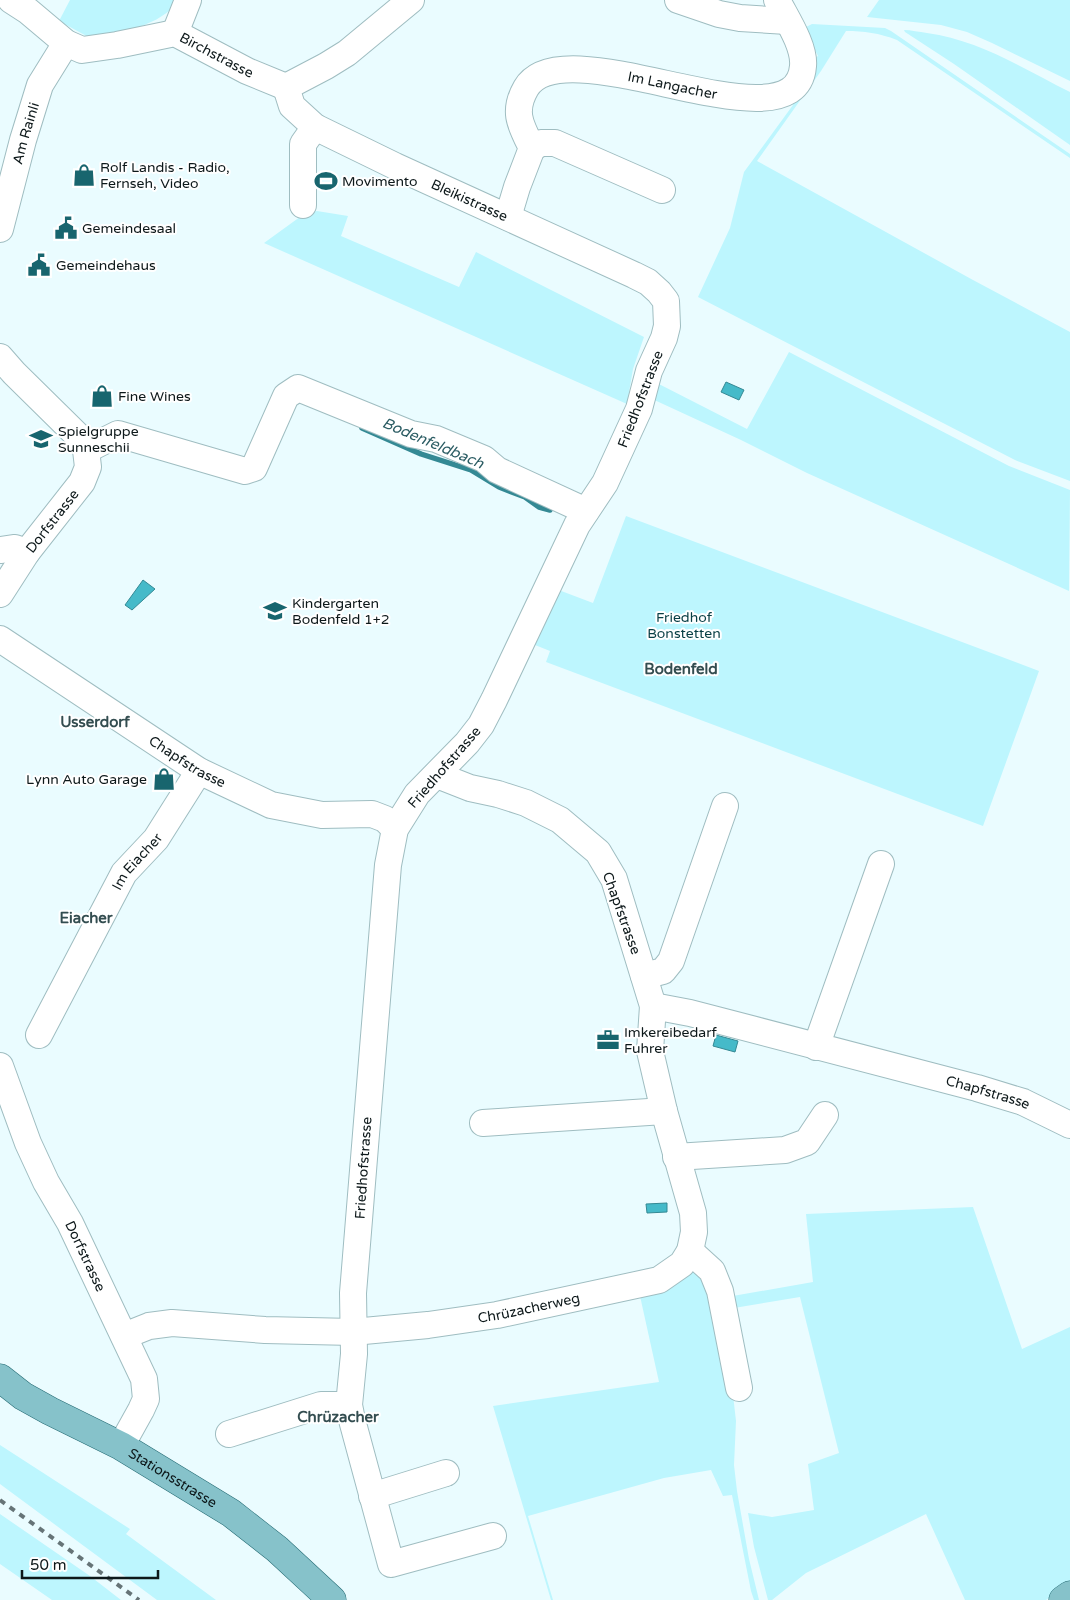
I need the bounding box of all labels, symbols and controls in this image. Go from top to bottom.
street label: Birchstrasse [177,29,256,82]
street label: Im Langacher [626,68,719,103]
street label: Am Rainli [9,100,43,166]
place label: Rolf Landis - Radio, Fernseh, Video [100,159,230,192]
shop icon: Rolf Landis - Radio, Fernseh, Video [71,162,97,188]
sports icon: Movimento [313,168,339,194]
place label: Movimento [342,173,418,190]
street label: Bleikistrasse [428,176,510,225]
public building icon: Gemeindesaal [53,215,79,241]
place label: Gemeindesaal [82,220,176,237]
public building icon: Gemeindehaus [26,252,52,278]
place label: Gemeindehaus [56,257,156,274]
street label: Friedhofstrasse [614,348,667,450]
shop icon: Fine Wines [89,383,115,409]
place label: Fine Wines [118,388,191,405]
water label: Bodenfeldbach [380,414,487,473]
place label: Spielgruppe Sunneschii [58,423,139,456]
school or university icon: Spielgruppe Sunneschii [28,426,54,452]
street label: Dorfstrasse [22,486,83,557]
place label: Kindergarten Bodenfeld 1+2 [292,595,390,628]
school or university icon: Kindergarten Bodenfeld 1+2 [262,598,288,624]
park label: Friedhof Bonstetten [647,609,721,642]
district label: Bodenfeld [644,660,718,678]
district label: Usserdorf [60,713,130,731]
street label: Friedhofstrasse [404,723,485,812]
street label: Chapfstrasse [145,732,228,791]
shop icon: Lynn Auto Garage [151,766,177,792]
place label: Lynn Auto Garage [26,771,147,788]
street label: Im Eiacher [109,830,167,893]
street label: Chapfstrasse [599,869,644,957]
district label: Eiacher [59,909,113,927]
place label: Imkereibedarf Fuhrer [624,1024,718,1057]
office icon: Imkereibedarf Fuhrer [595,1027,621,1053]
street label: Chapfstrasse [944,1072,1033,1113]
street label: Friedhofstrasse [351,1116,376,1220]
street label: Dorfstrasse [61,1218,109,1294]
street label: Chrüzacherweg [477,1289,582,1327]
district label: Chrüzacher [297,1408,379,1426]
street label: Stationsstrasse [125,1445,220,1512]
scale bar [22,1548,159,1580]
text: 50 m [30,1556,67,1574]

